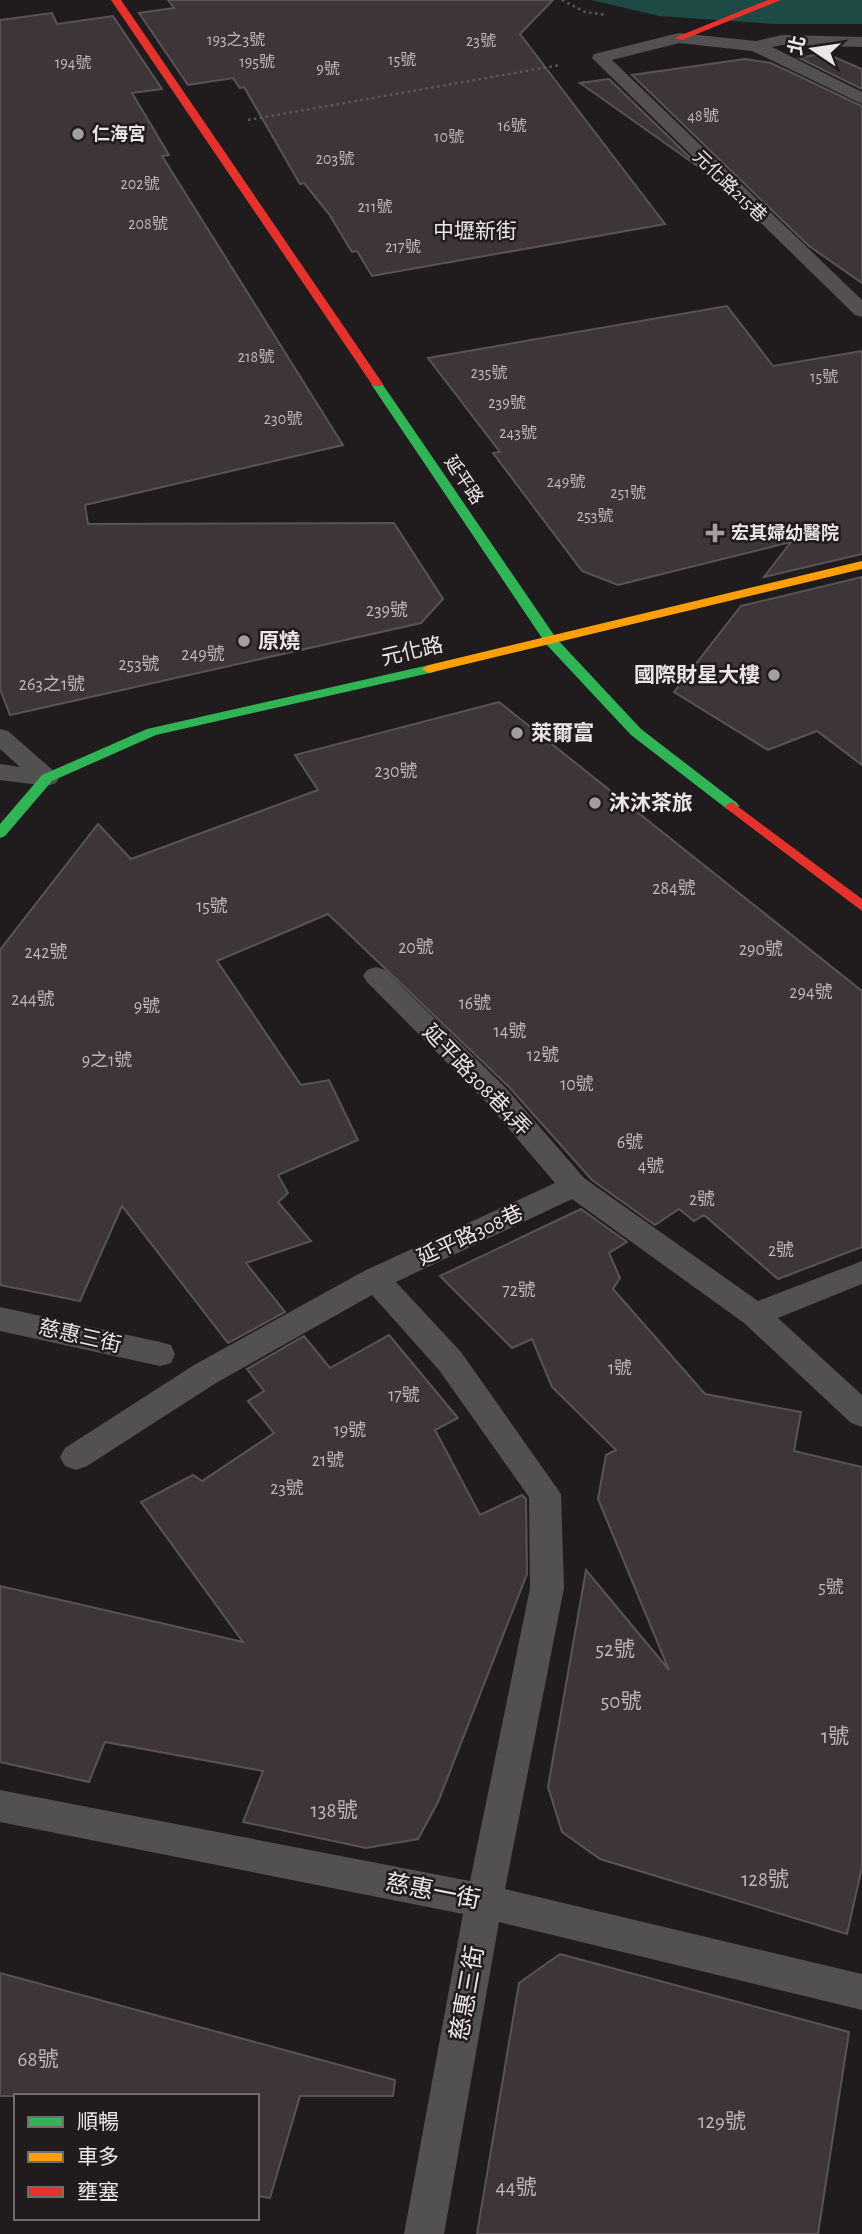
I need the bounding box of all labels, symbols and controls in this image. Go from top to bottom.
north arrow [778,14,848,84]
house number: 193之3號 [207,31,265,48]
house number: 23號 [466,33,496,49]
text: 北 [786,34,809,57]
house number: 15號 [388,52,416,68]
house number: 195號 [239,54,275,70]
house number: 194號 [55,55,91,71]
house number: 9號 [316,61,340,77]
house number: 48號 [687,108,719,124]
house number: 16號 [497,118,527,134]
place label: 仁海宮 [92,124,146,144]
marker: 仁海宮 [70,126,86,142]
house number: 10號 [434,129,464,145]
street label: 元化路215巷 [689,146,771,226]
house number: 203號 [316,151,354,167]
house number: 202號 [120,176,160,192]
house number: 211號 [358,199,392,215]
house number: 208號 [128,216,168,232]
district label: 中壢新街 [433,220,517,242]
house number: 217號 [385,239,421,255]
house number: 218號 [238,349,274,365]
house number: 235號 [471,365,507,381]
house number: 15號 [810,369,838,385]
house number: 239號 [488,395,526,411]
house number: 230號 [264,411,302,427]
house number: 243號 [499,425,537,441]
street label: 延平路 [441,452,487,508]
house number: 249號 [547,474,585,490]
house number: 251號 [610,485,646,501]
house number: 253號 [577,508,613,524]
marker: 宏其婦幼醫院 [705,523,725,543]
place label: 宏其婦幼醫院 [731,523,839,543]
house number: 239號 [366,600,408,620]
place label: 原燒 [258,630,300,652]
marker: 原燒 [236,633,252,649]
street label: 元化路 [379,633,445,669]
house number: 249號 [181,644,225,664]
house number: 253號 [118,654,160,674]
place label: 國際財星大樓 [634,664,760,686]
marker: 國際財星大樓 [766,667,782,683]
house number: 263之1號 [19,674,85,694]
place label: 萊爾富 [531,721,594,744]
marker: 萊爾富 [509,725,525,741]
house number: 230號 [374,761,418,781]
place label: 沐沐茶旅 [609,792,693,814]
marker: 沐沐茶旅 [587,795,603,811]
house number: 284號 [652,878,696,898]
house number: 15號 [196,896,228,916]
house number: 20號 [398,937,434,957]
house number: 290號 [739,939,783,959]
house number: 242號 [24,942,68,962]
house number: 294號 [789,982,833,1002]
house number: 244號 [11,989,55,1009]
house number: 16號 [459,993,491,1013]
house number: 9號 [134,996,160,1016]
street label: 延平路308巷4弄 [419,1020,535,1140]
house number: 14號 [494,1021,526,1041]
house number: 12號 [527,1045,559,1065]
house number: 9之1號 [82,1050,132,1070]
house number: 10號 [560,1074,594,1094]
house number: 6號 [617,1132,643,1152]
house number: 4號 [638,1156,664,1176]
house number: 2號 [689,1189,715,1209]
street label: 延平路308巷 [414,1201,526,1269]
house number: 2號 [768,1240,794,1260]
house number: 72號 [502,1280,536,1300]
street label: 慈惠三街 [37,1316,123,1356]
house number: 1號 [608,1358,632,1378]
house number: 17號 [388,1385,420,1405]
house number: 19號 [334,1420,366,1440]
house number: 21號 [312,1450,344,1470]
house number: 23號 [270,1478,304,1498]
house number: 5號 [818,1577,844,1597]
house number: 52號 [595,1638,635,1660]
house number: 50號 [601,1690,641,1712]
house number: 1號 [821,1725,849,1747]
house number: 138號 [311,1799,357,1821]
house number: 128號 [741,1868,789,1890]
street label: 慈惠一街 [383,1869,483,1913]
street label: 慈惠三街 [446,1943,488,2043]
house number: 68號 [18,2048,58,2070]
legend [14,2094,259,2220]
house number: 129號 [698,2110,746,2132]
text: 順暢 [77,2111,119,2133]
text: 車多 [77,2146,119,2168]
house number: 44號 [495,2176,537,2198]
text: 壅塞 [77,2181,119,2203]

